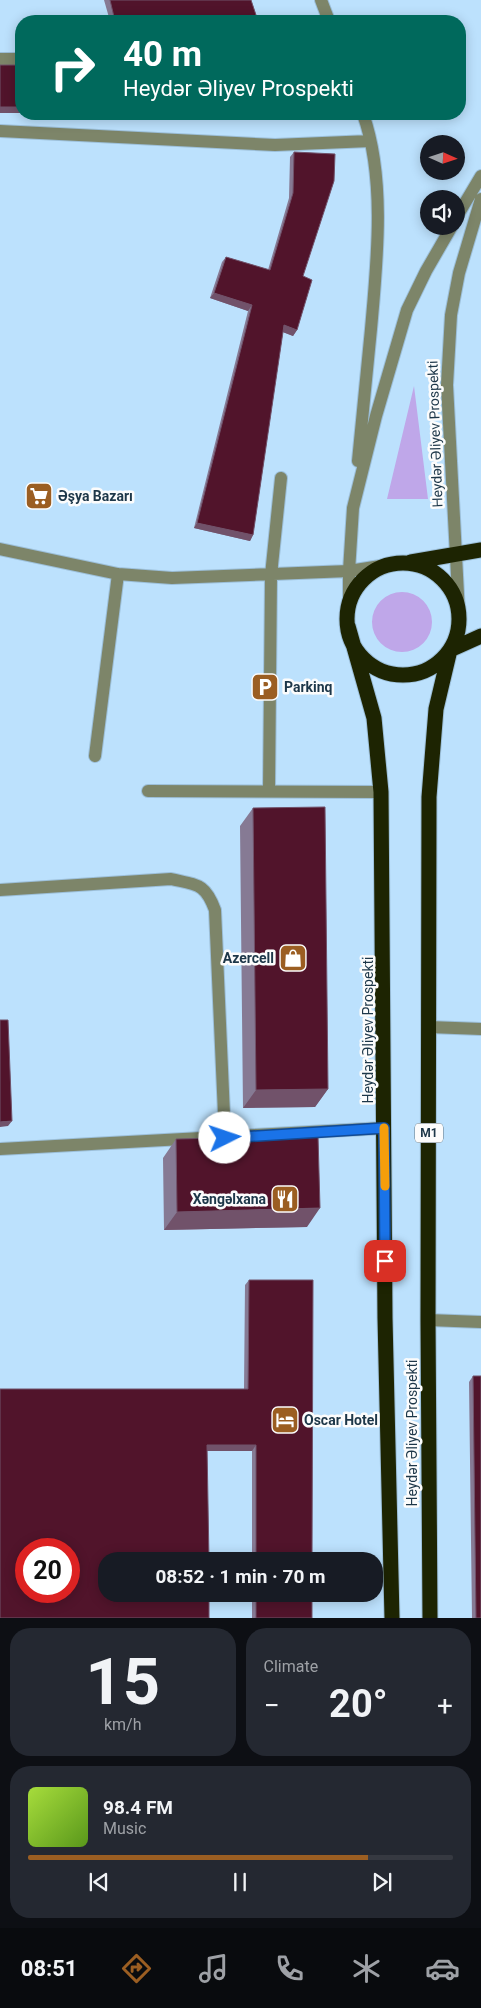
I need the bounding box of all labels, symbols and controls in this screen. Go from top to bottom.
text: 40 m [123,34,202,75]
icon: right [40,35,105,100]
text: Heydər Əliyev Prospekti [123,76,354,101]
north arrow [420,135,465,180]
map controls [420,135,465,235]
button: sound [420,190,465,235]
street label: Heydər Əliyev Prospekti [424,360,446,508]
supermarket icon: Əşya Bazarı [24,481,54,511]
place label: Əşya Bazarı [58,488,133,504]
parking icon: Parkinq [250,672,280,702]
place label: Parkinq [284,679,333,695]
shop icon: Azercell [278,943,308,973]
place label: Azercell [223,950,274,966]
street label: Heydər Əliyev Prospekti [360,957,376,1103]
position arrow [198,1111,250,1163]
road number: M1 [415,1124,443,1142]
restaurant icon: Xəngəlxana [270,1184,300,1214]
place label: Xəngəlxana [193,1191,267,1207]
pin [364,1240,406,1282]
icon: arrive [371,1247,399,1275]
street label: Heydər Əliyev Prospekti [404,1360,420,1506]
hotel icon: Oscar Hotel [270,1405,300,1435]
place label: Oscar Hotel [304,1412,378,1428]
speed limit sign: 20 [15,1538,80,1603]
text: 08:52 · 1 min · 70 m [155,1565,326,1588]
text: 15 [85,1644,160,1720]
text: Climate [264,1657,318,1676]
text: 20° [329,1682,388,1726]
text: − [264,1689,280,1722]
text: + [437,1689,453,1722]
text: km/h [104,1715,142,1734]
text: 98.4 FM [103,1796,173,1819]
text: Music [103,1819,146,1838]
icon: previous [85,1868,113,1896]
icon: pause [226,1868,254,1896]
icon: next [368,1868,396,1896]
icon: directions [119,1951,154,1986]
icon: music [196,1951,231,1986]
icon: phone [272,1951,307,1986]
icon: climate [349,1951,384,1986]
icon: car [425,1951,460,1986]
text: 08:51 [21,1956,77,1981]

